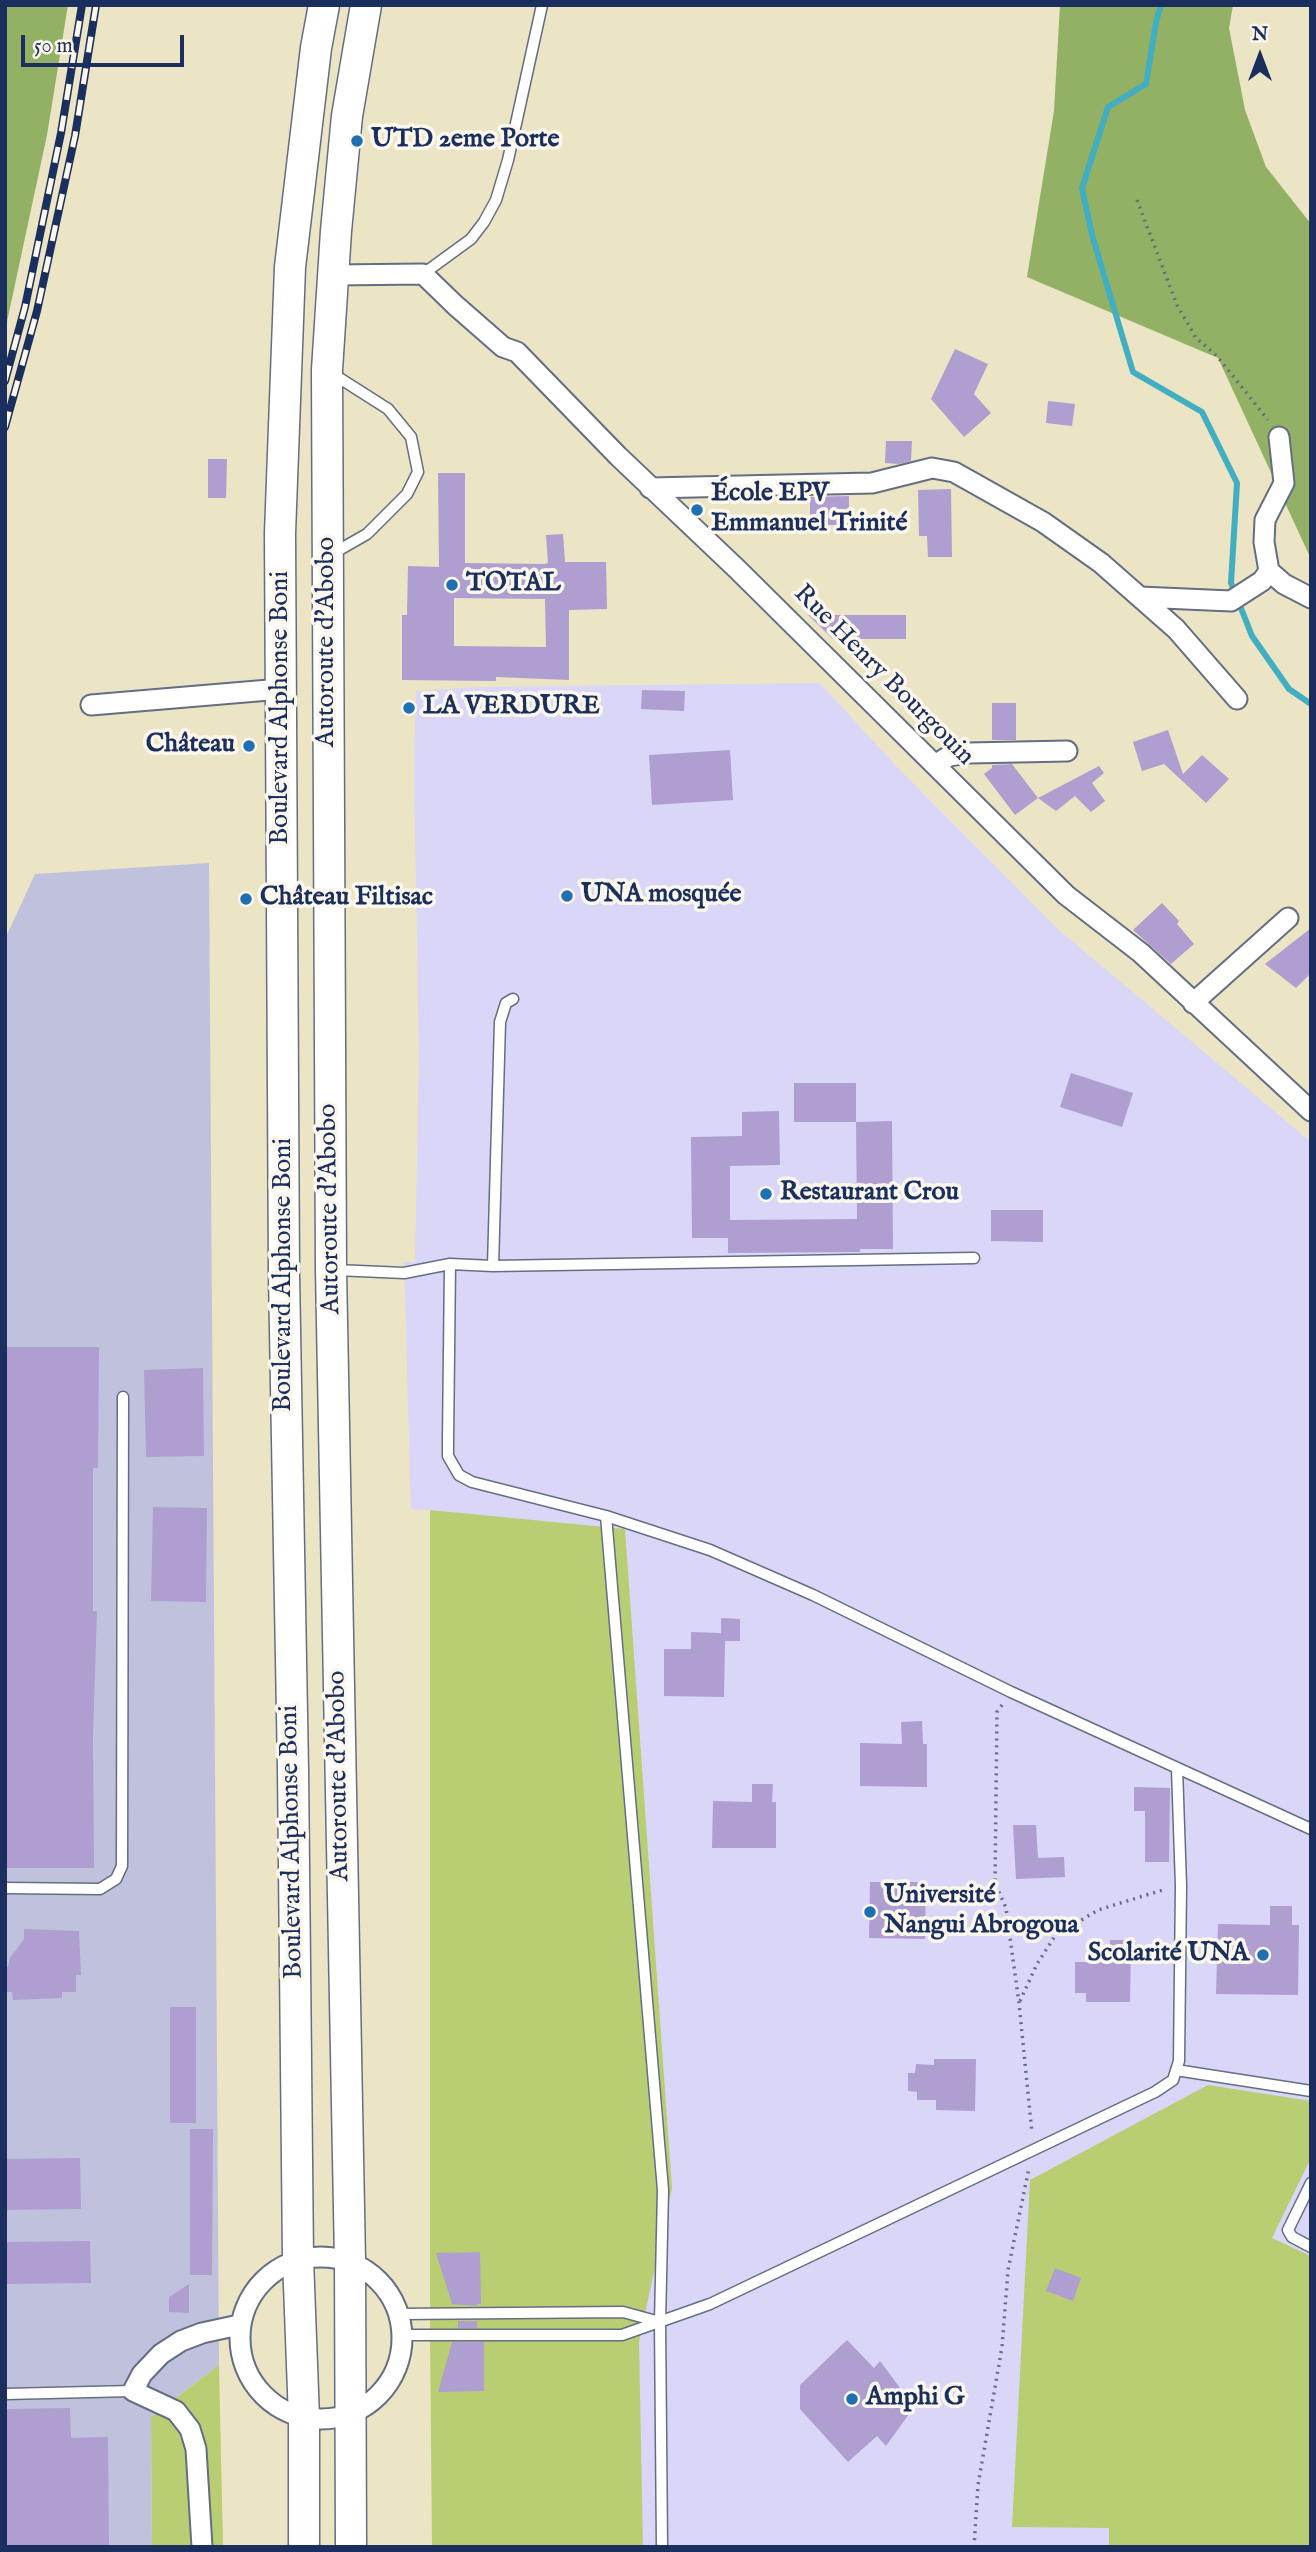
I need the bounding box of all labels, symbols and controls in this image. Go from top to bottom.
scale bar [24,21,187,65]
north arrow [1225,21,1295,91]
text: N [1252,23,1268,47]
text: 50 m [34,33,73,60]
place label: UTD 2eme Porte [371,125,559,157]
marker: UTD 2eme Porte [349,133,365,149]
place label: École EPV Emmanuel Trinité [711,479,907,540]
marker: École EPV Emmanuel Trinité [689,502,705,518]
street label: Autoroute d'Abobo [312,537,344,747]
place label: TOTAL [466,569,561,601]
street label: Boulevard Alphonse Boni [266,571,298,845]
marker: TOTAL [444,577,460,593]
street label: Rue Henry Bourgouin [786,579,980,773]
place label: LA VERDURE [423,692,600,724]
marker: LA VERDURE [401,700,417,716]
place label: Château [146,730,235,762]
marker: Château [241,738,257,754]
place label: UNA mosquée [581,880,742,912]
place label: Château Filtisac [260,883,433,915]
marker: UNA mosquée [559,888,575,904]
marker: Château Filtisac [238,891,254,907]
street label: Autoroute d'Abobo [314,1103,348,1315]
street label: Boulevard Alphonse Boni [269,1138,301,1412]
place label: Restaurant Crou [780,1178,959,1210]
marker: Restaurant Crou [758,1186,774,1202]
street label: Autoroute d'Abobo [323,1670,357,1882]
street label: Boulevard Alphonse Boni [275,1705,311,1979]
place label: Université Nangui Abrogoua [884,1881,1079,1942]
marker: Université Nangui Abrogoua [862,1904,878,1920]
place label: Scolarité UNA [1088,1939,1249,1971]
marker: Scolarité UNA [1255,1947,1271,1963]
place label: Amphi G [866,2383,965,2415]
marker: Amphi G [844,2391,860,2407]

